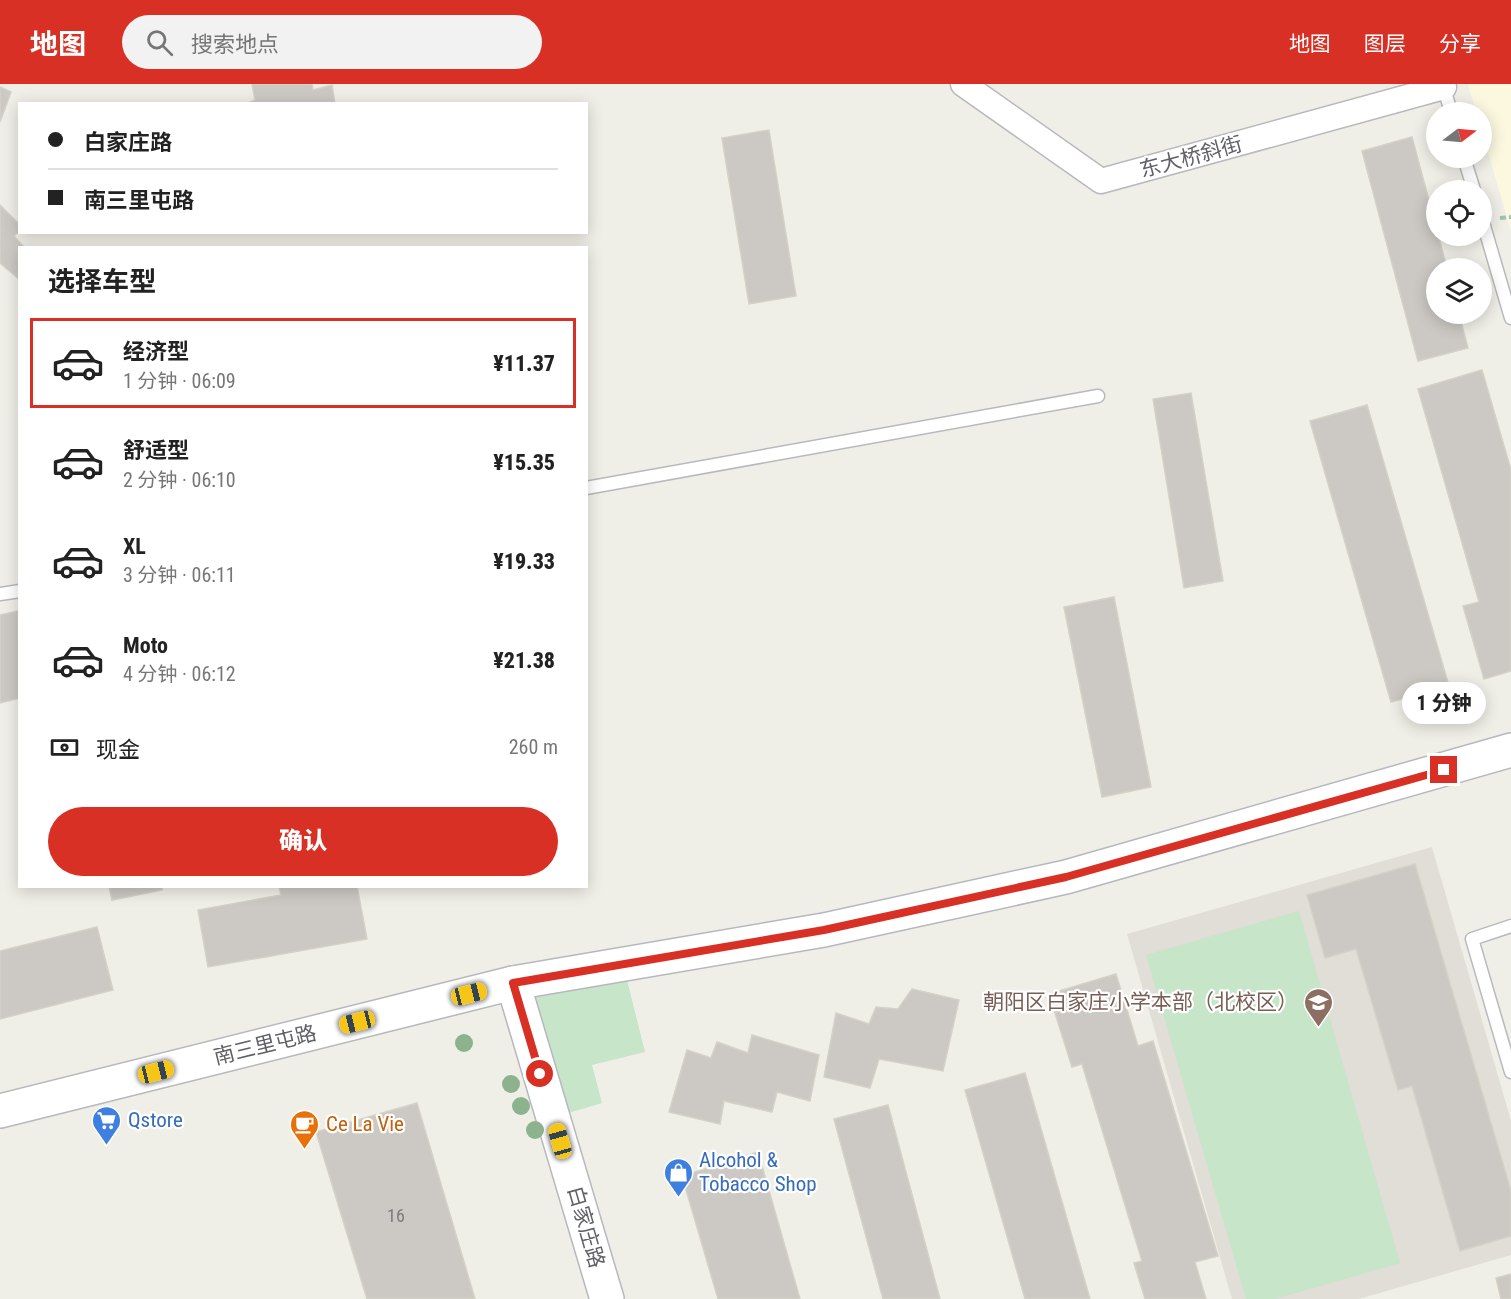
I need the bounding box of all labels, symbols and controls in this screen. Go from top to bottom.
search box [122,15,542,69]
icon: search [143,26,176,59]
text: 地图 [30,28,86,61]
text: 搜索地点 [191,32,279,57]
text: 地图 [1289,32,1331,56]
text: 图层 [1364,32,1406,56]
text: 分享 [1439,32,1481,56]
north arrow [1426,102,1492,168]
map controls [1426,102,1492,324]
text: 白家庄路 [84,130,172,155]
street label: 东大桥斜街 [1137,132,1245,182]
button: locate [1426,180,1492,246]
text: 南三里屯路 [84,188,194,213]
button: layers [1426,258,1492,324]
text: 选择车型 [48,266,156,298]
icon: car [51,336,105,390]
text: 经济型 [123,339,189,364]
text: ¥11.37 [493,351,555,376]
text: 1 分钟 · 06:09 [123,369,236,393]
icon: car [51,435,105,489]
text: 舒适型 [123,438,189,463]
text: ¥15.35 [493,450,555,475]
text: 2 分钟 · 06:10 [123,468,236,492]
icon: car [51,534,105,588]
text: XL [123,534,146,559]
text: ¥19.33 [493,549,555,574]
text: 3 分钟 · 06:11 [123,563,236,587]
icon: car [51,633,105,687]
text: Moto [123,633,168,658]
text: ¥21.38 [493,648,555,673]
text: 4 分钟 · 06:12 [123,662,236,686]
callout: 1 分钟 [1402,683,1486,725]
text: 1 分钟 [1417,691,1471,715]
icon: cash [48,731,81,764]
text: 260 m [509,735,558,759]
text: 现金 [96,737,140,762]
route end [1430,756,1457,783]
button: 确认 [48,807,558,876]
car [449,981,489,1007]
school or university icon: 朝阳区白家庄小学本部（北校区） [1303,986,1335,1028]
place label: 朝阳区白家庄小学本部（北校区） [983,990,1298,1014]
car [337,1009,377,1035]
street label: 南三里屯路 [211,1021,319,1069]
car [136,1059,176,1085]
route start [526,1060,553,1087]
supermarket icon: Qstore [91,1104,123,1146]
place label: Qstore [128,1108,183,1132]
cafe icon: Ce La Vie [289,1108,321,1150]
place label: Ce La Vie [326,1112,404,1136]
car [546,1121,574,1161]
place label: Alcohol & Tobacco Shop [699,1148,817,1196]
shop icon: Alcohol & Tobacco Shop [662,1156,694,1198]
street label: 白家庄路 [563,1183,609,1271]
house number: 16 [387,1205,405,1226]

